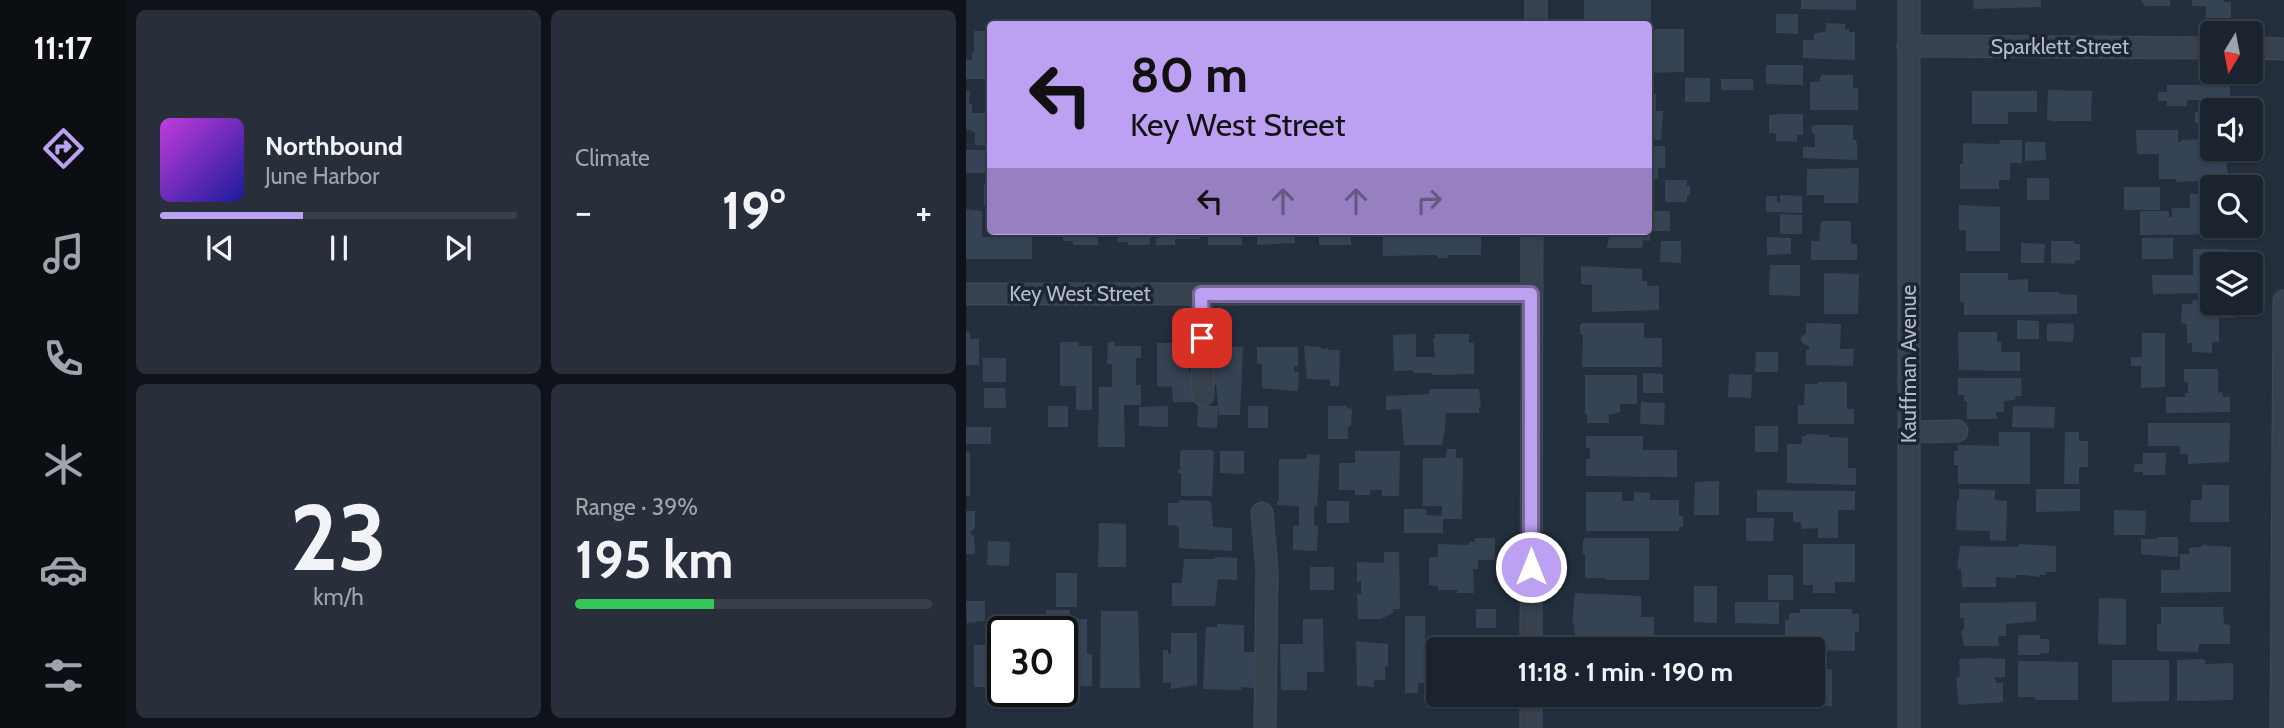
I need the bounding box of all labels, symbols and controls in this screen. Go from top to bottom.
north arrow [2200,21,2263,84]
map controls [2200,21,2263,315]
text: 11:17 [34,28,92,67]
street label: Sparklett Street [1991,34,2129,59]
text: 80 m [1130,45,1248,104]
icon: left [1015,49,1106,140]
button: sound [2200,98,2263,161]
text: Key West Street [1130,105,1346,144]
icon: directions [39,124,88,173]
text: Northbound [265,130,403,162]
text: Climate [575,144,650,172]
text: June Harbor [265,162,379,190]
button: search [2200,175,2263,238]
text: 19° [722,179,785,242]
icon: left [1191,182,1229,220]
icon: ahead [1264,182,1302,220]
icon: ahead [1337,182,1375,220]
icon: right [1410,182,1448,220]
text: − [575,188,592,235]
text: + [915,188,932,235]
icon: music [39,229,88,278]
icon: previous [201,229,239,267]
icon: pause [320,229,358,267]
icon: next [439,229,477,267]
button: layers [2200,252,2263,315]
street label: Key West Street [1009,281,1151,306]
street label: Kauffman Avenue [1896,285,1921,443]
pin [1172,308,1232,368]
icon: arrive [1183,319,1221,357]
icon: phone [39,334,88,383]
icon: climate [39,440,88,489]
text: 23 [290,482,387,593]
text: Range · 39% [575,493,698,521]
text: 195 km [575,528,733,591]
position arrow [1494,530,1568,604]
icon: car [39,545,88,594]
text: km/h [313,583,364,611]
speed limit sign: 30 [987,616,1078,707]
icon: filters [39,651,88,700]
text: 11:18 · 1 min · 190 m [1518,656,1733,688]

